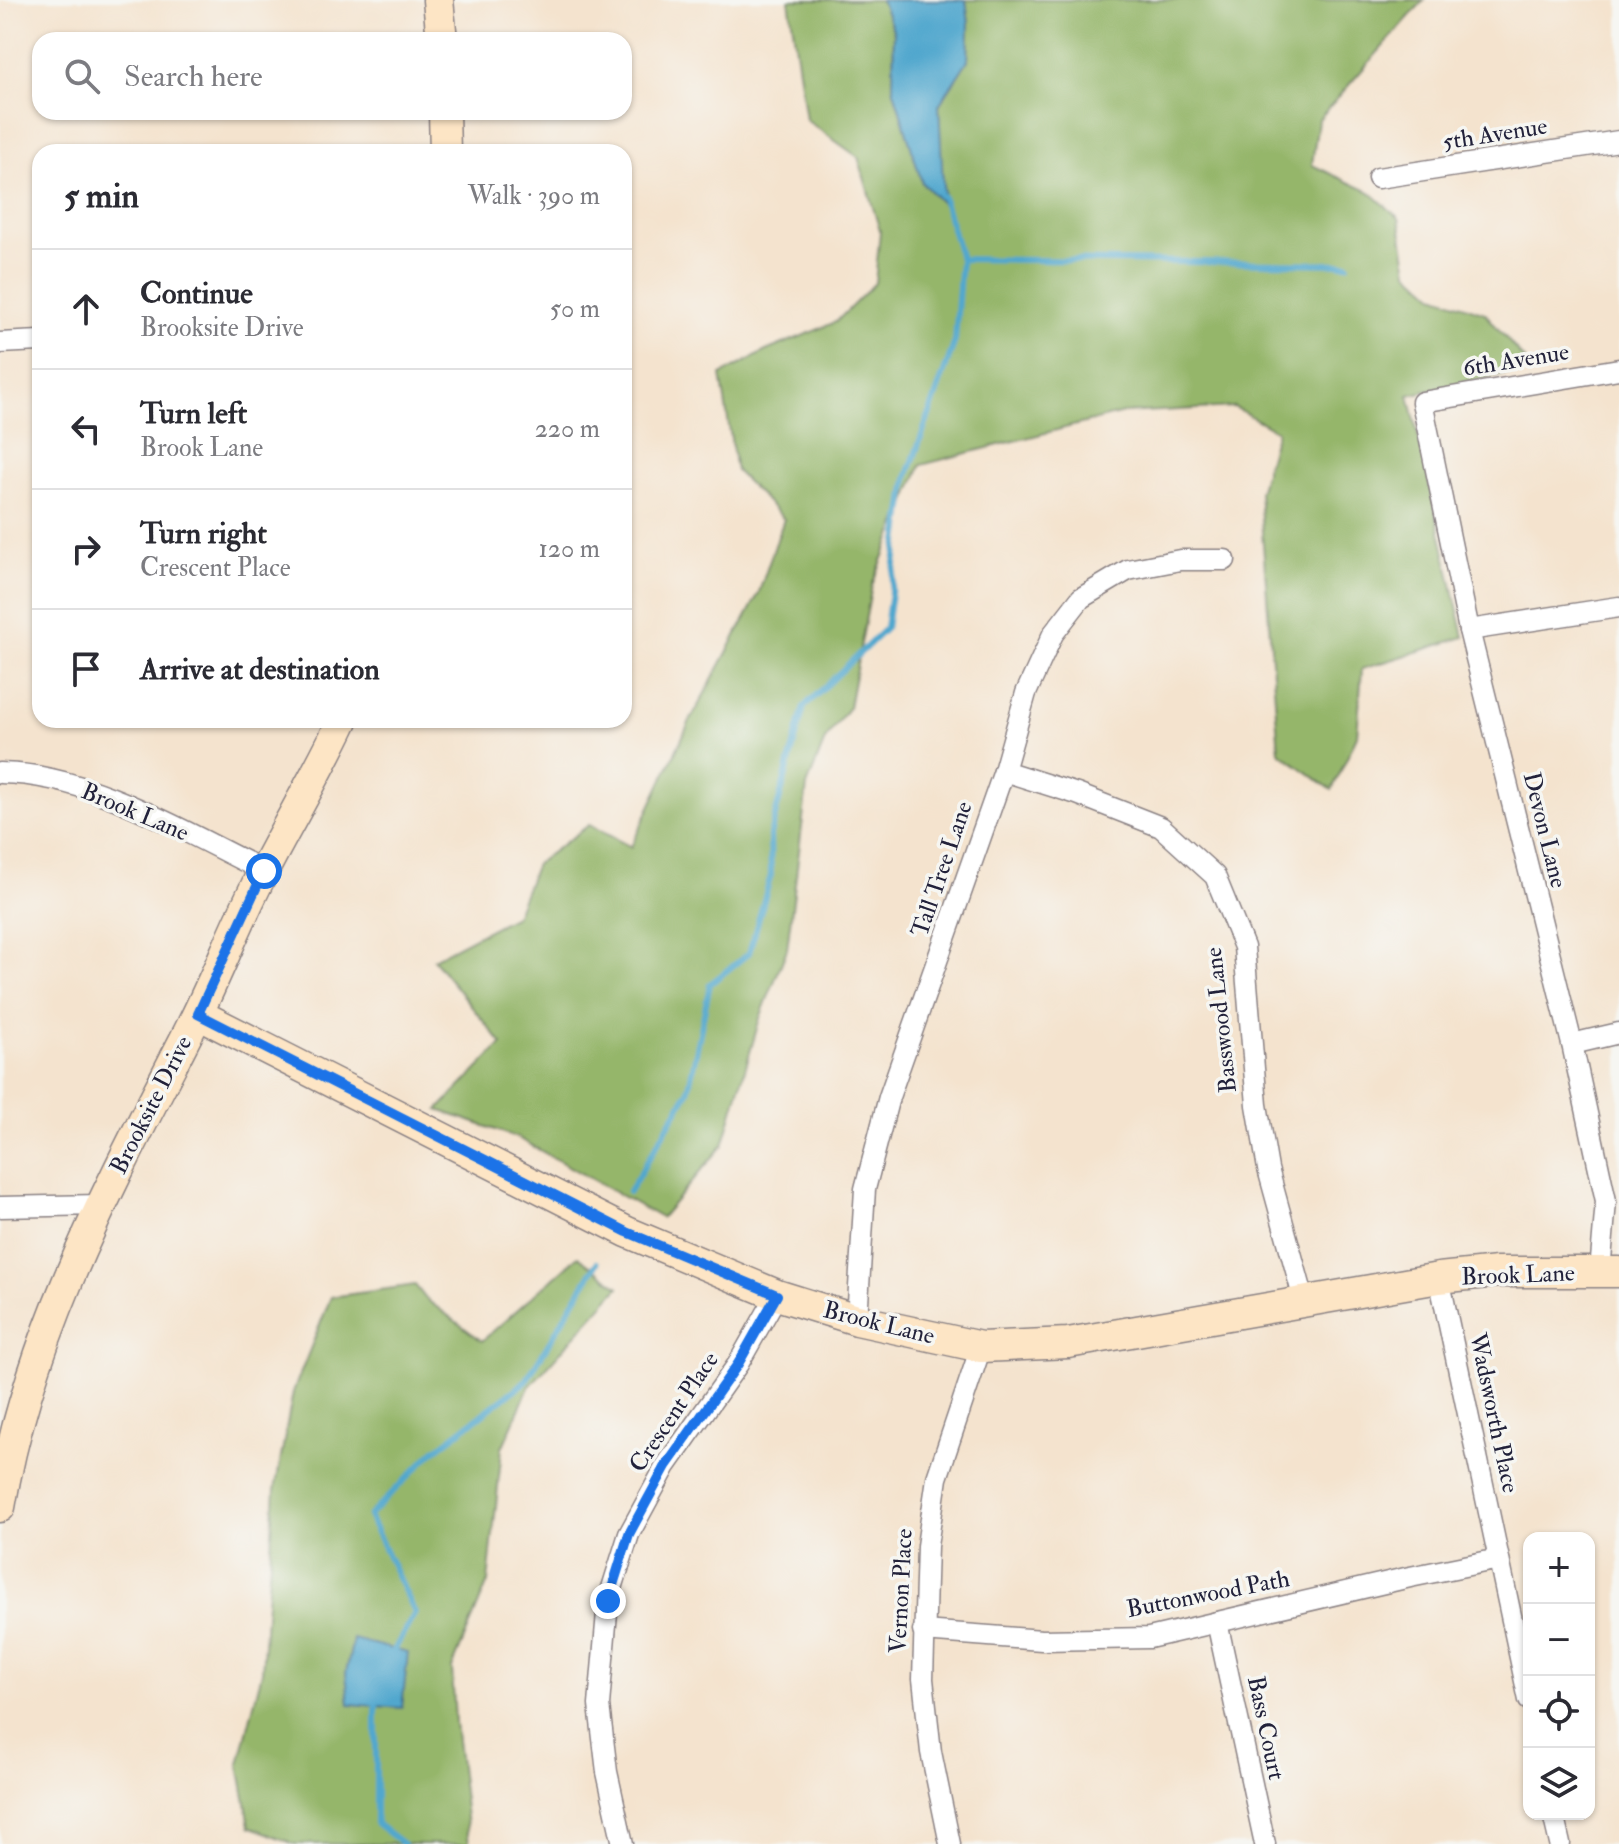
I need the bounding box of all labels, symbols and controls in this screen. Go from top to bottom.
search box [32,32,632,120]
icon: search [60,54,104,98]
text: Search here [124,58,263,95]
street label: 5th Avenue [1440,110,1550,158]
text: 5 min [64,175,139,218]
text: Walk · 390 m [468,180,600,212]
text: Continue [140,275,253,312]
icon: ahead [64,287,108,331]
text: 50 m [550,293,600,325]
text: Brooksite Drive [140,312,304,344]
street label: 6th Avenue [1461,336,1571,384]
text: Turn left [140,395,247,432]
icon: left [64,407,108,451]
text: 220 m [535,413,600,445]
text: Brook Lane [140,432,263,464]
text: Turn right [140,515,267,552]
icon: right [64,527,108,571]
text: 120 m [539,533,600,565]
text: Crescent Place [140,552,291,584]
icon: arrive [64,647,108,691]
text: Arrive at destination [140,651,380,688]
street label: Devon Lane [1516,769,1574,891]
street label: Brook Lane [77,776,193,848]
street label: Tall Tree Lane [904,797,980,941]
route start [246,853,282,889]
street label: Basswood Lane [1198,946,1244,1094]
street label: Brooksite Drive [103,1031,199,1179]
street label: Brook Lane [1461,1258,1575,1292]
street label: Brook Lane [820,1294,938,1352]
street label: Wadsworth Place [1462,1329,1526,1496]
street label: Crescent Place [622,1346,726,1478]
street label: Vernon Place [882,1528,920,1654]
map controls [1523,1532,1595,1820]
button: + [1523,1532,1595,1604]
street label: Buttonwood Path [1124,1563,1293,1625]
route end [590,1583,626,1619]
button: − [1523,1604,1595,1676]
street label: Bass Court [1240,1673,1292,1783]
button: locate [1523,1676,1595,1748]
button: layers [1523,1748,1595,1820]

